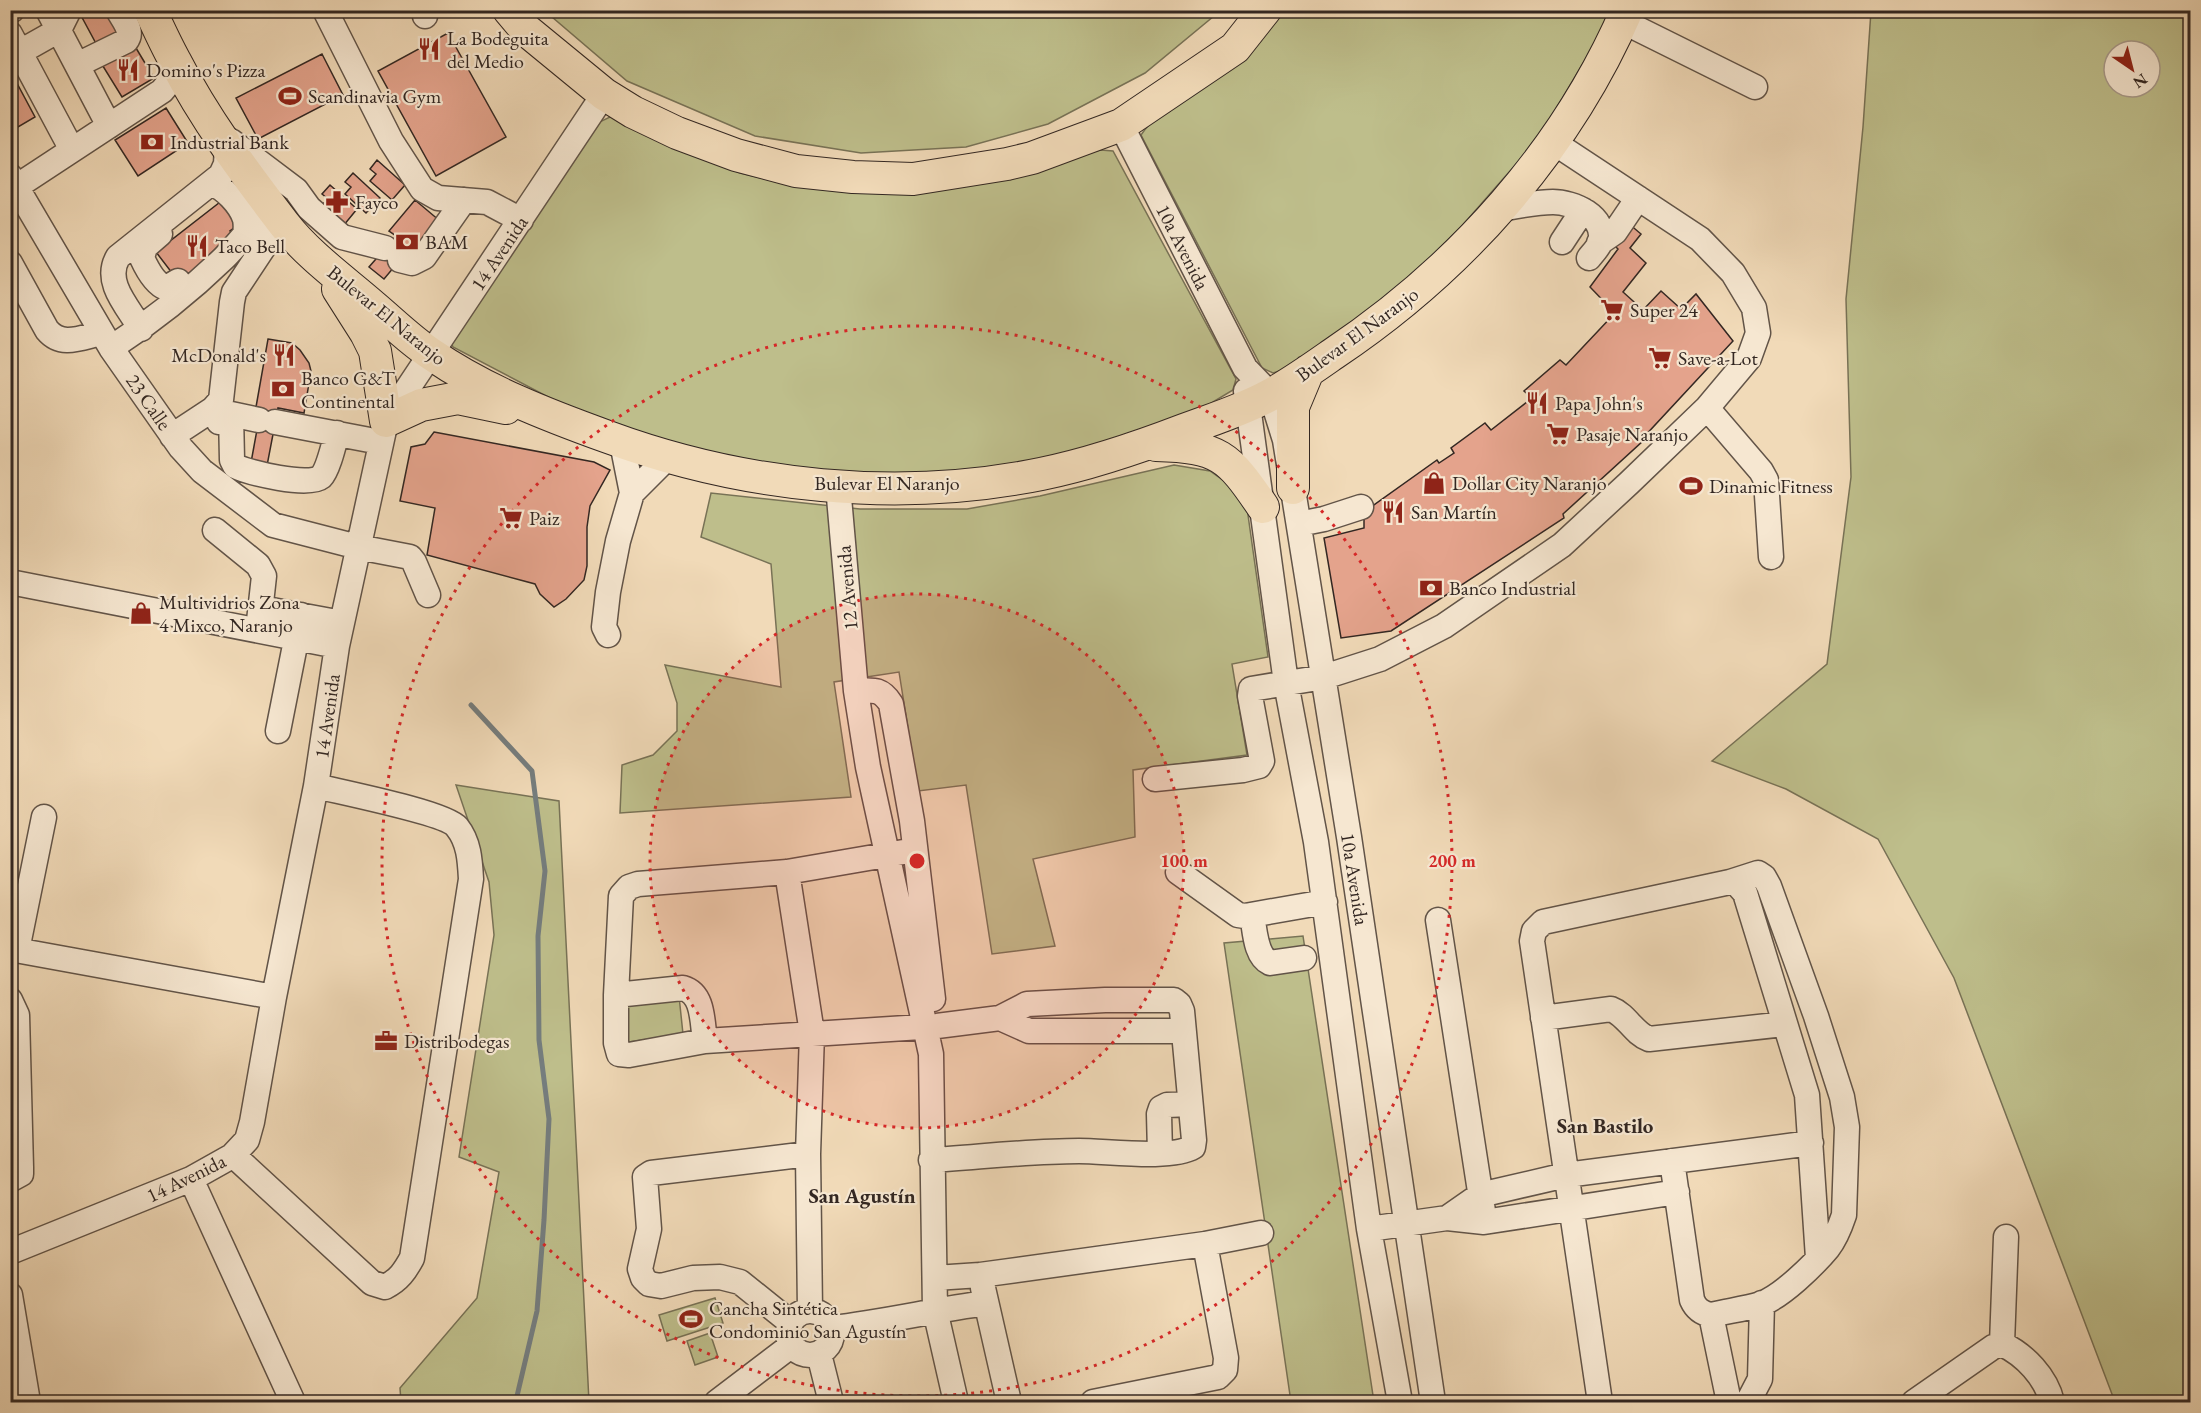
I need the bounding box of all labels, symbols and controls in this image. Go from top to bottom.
place label: La Bodeguita del Medio [447,25,549,74]
restaurant icon: La Bodeguita del Medio [416,36,442,62]
north arrow [2102,39,2162,99]
restaurant icon: Domino's Pizza [115,57,141,83]
place label: Domino's Pizza [146,57,265,83]
text: N [2129,69,2152,93]
sports icon: Scandinavia Gym [277,83,303,109]
place label: Scandinavia Gym [308,83,442,109]
bank icon: Industrial Bank [139,129,165,155]
place label: Industrial Bank [170,129,289,155]
pharmacy icon: Fayco [324,189,350,215]
place label: Fayco [355,189,398,215]
street label: 10a Avenida [1150,200,1216,294]
street label: 14 Avenida [464,210,534,296]
bank icon: BAM [394,229,420,255]
place label: BAM [425,229,469,255]
restaurant icon: Taco Bell [184,233,210,259]
place label: Taco Bell [215,233,285,259]
street label: Bulevar El Naranjo [322,259,452,371]
street label: Bulevar El Naranjo [1290,281,1424,387]
supermarket icon: Super 24 [1599,297,1625,323]
place label: Super 24 [1630,297,1698,323]
place label: McDonald's [171,342,266,368]
restaurant icon: McDonald's [271,342,297,368]
supermarket icon: Save-a-Lot [1647,345,1673,371]
place label: Save-a-Lot [1678,345,1758,371]
place label: Banco G&T Continental [301,365,395,414]
street label: 23 Calle [120,369,178,435]
bank icon: Banco G&T Continental [270,376,296,402]
restaurant icon: Papa John's [1524,390,1550,416]
place label: Papa John's [1555,390,1643,416]
supermarket icon: Pasaje Naranjo [1545,421,1571,447]
place label: Pasaje Naranjo [1576,421,1688,447]
street label: Bulevar El Naranjo [814,470,960,496]
shop icon: Dollar City Naranjo [1421,470,1447,496]
place label: Dollar City Naranjo [1452,470,1607,496]
sports icon: Dinamic Fitness [1678,473,1704,499]
place label: Dinamic Fitness [1709,473,1833,499]
restaurant icon: San Martín [1380,499,1406,525]
place label: San Martín [1411,499,1497,525]
supermarket icon: Paiz [498,505,524,531]
place label: Paiz [529,505,560,531]
street label: 12 Avenida [830,544,864,632]
bank icon: Banco Industrial [1418,575,1444,601]
place label: Banco Industrial [1449,575,1576,601]
place label: Multividrios Zona 4 Mixco, Naranjo [159,589,300,638]
shop icon: Multividrios Zona 4 Mixco, Naranjo [128,600,154,626]
street label: 14 Avenida [308,672,346,760]
street label: 10a Avenida [1335,831,1375,927]
text: 100 m [1160,849,1208,872]
text: 200 m [1428,849,1476,872]
centre of rings [907,851,927,871]
office icon: Distribodegas [373,1028,399,1054]
place label: Distribodegas [404,1028,510,1054]
district label: San Bastilo [1557,1112,1654,1139]
street label: 14 Avenida [142,1148,230,1208]
district label: San Agustín [808,1182,916,1209]
place label: Cancha Sintética Condominio San Agustín [709,1295,907,1344]
sports icon: Cancha Sintética Condominio San Agustín [678,1306,704,1332]

